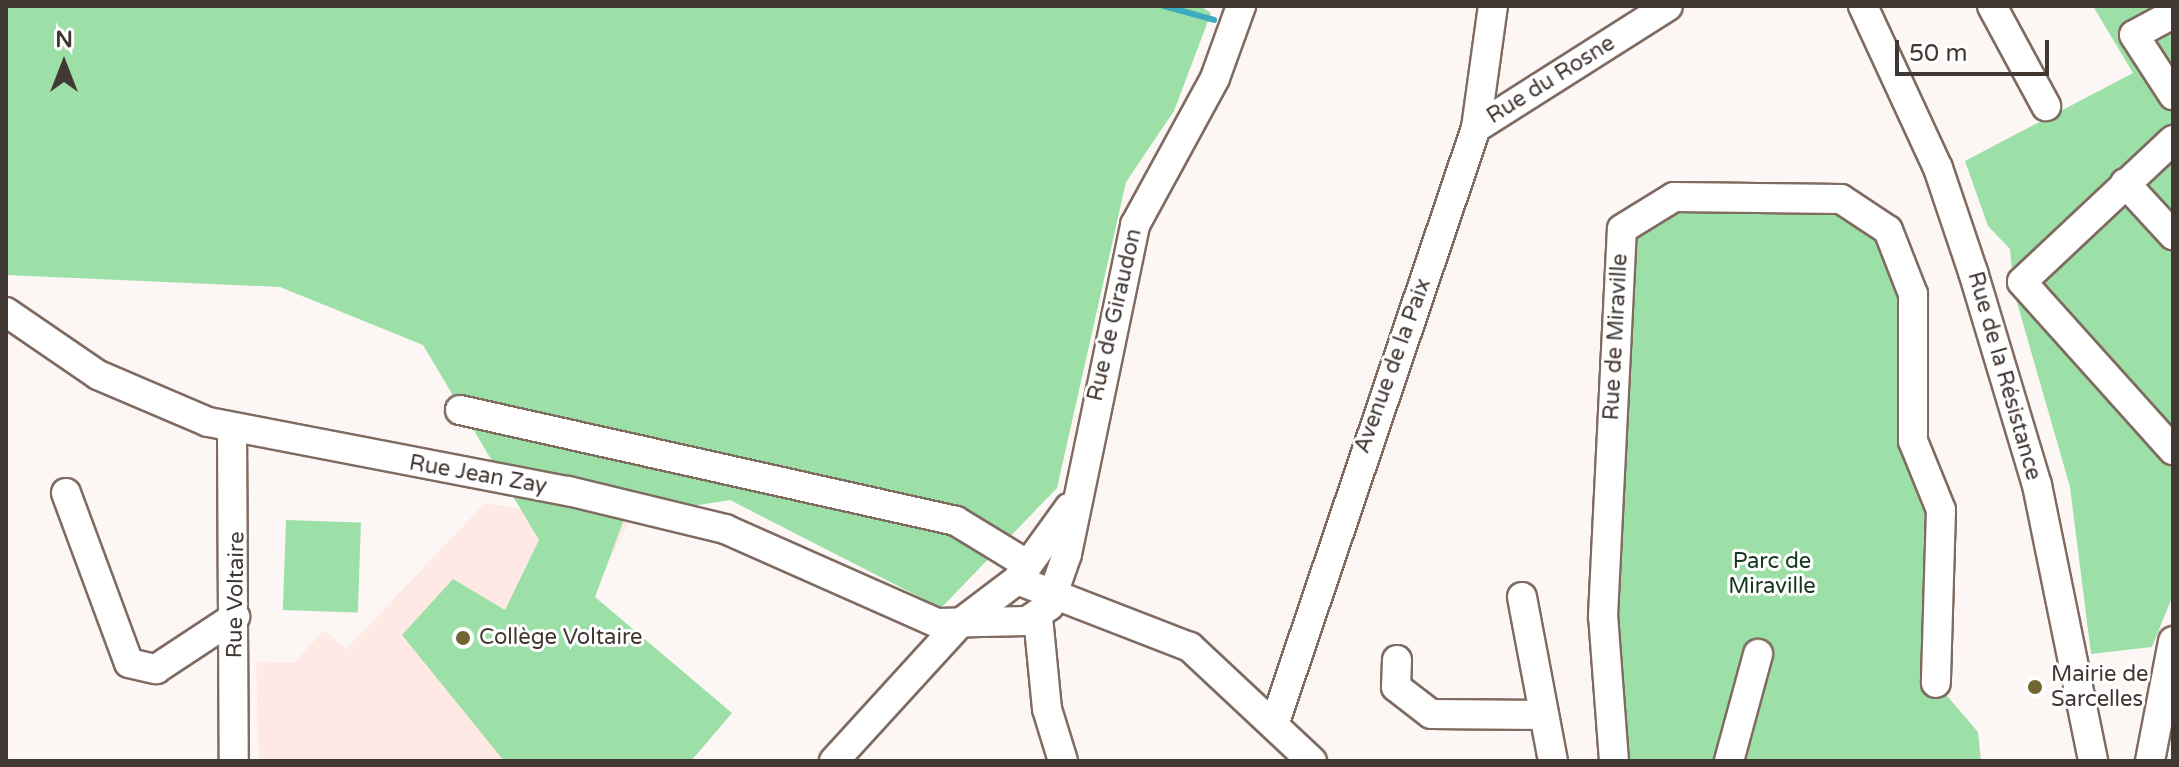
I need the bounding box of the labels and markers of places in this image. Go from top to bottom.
place label: Collège Voltaire [479,625,642,651]
marker: Collège Voltaire [454,629,472,647]
place label: Mairie de Sarcelles [2051,661,2149,712]
marker: Mairie de Sarcelles [2026,678,2044,696]

